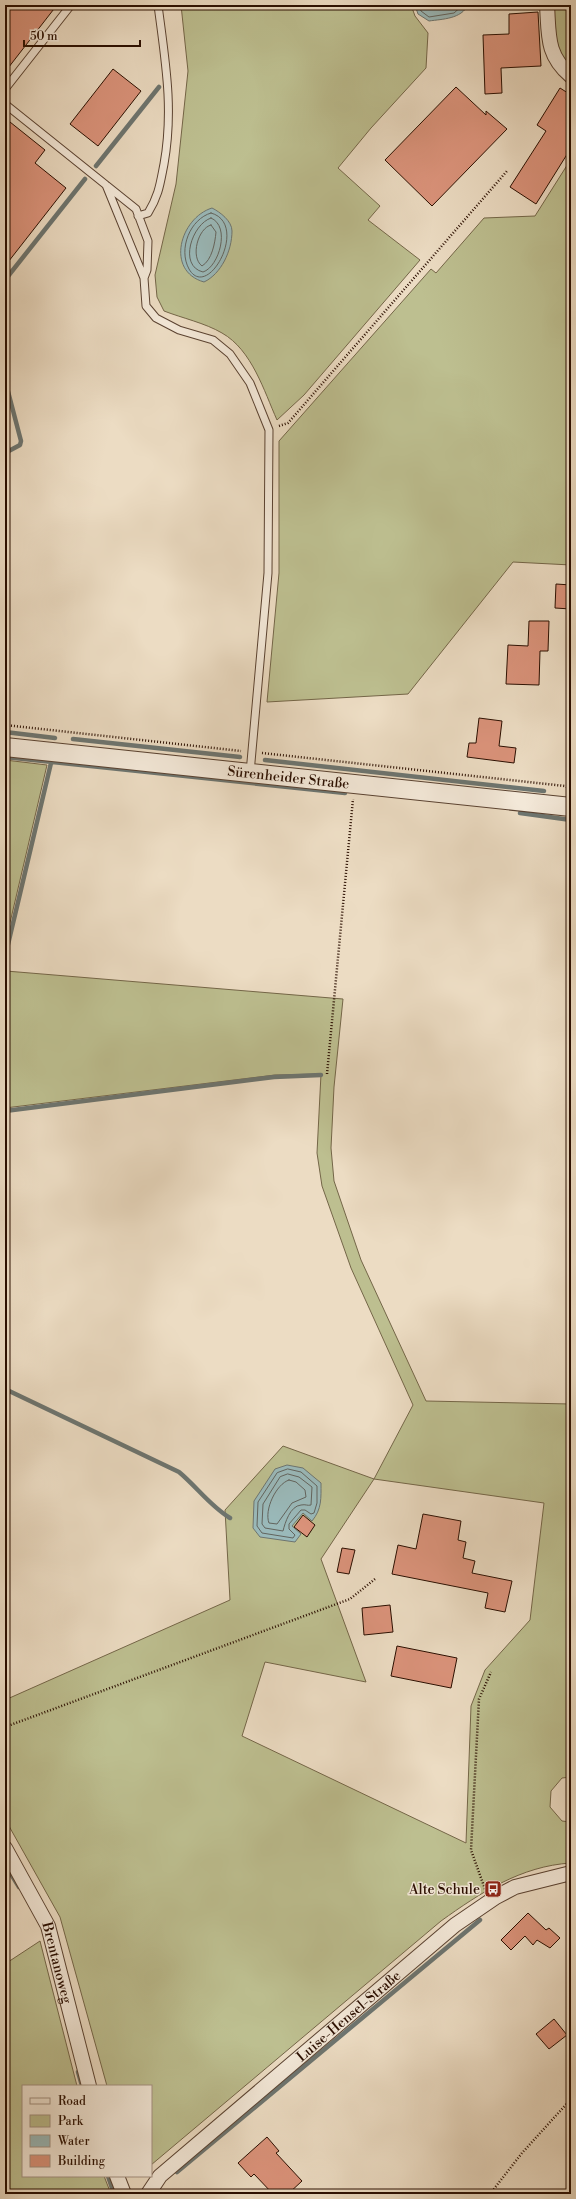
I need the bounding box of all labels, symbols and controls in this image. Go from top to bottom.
scale bar [24,22,140,48]
text: 50 m [30,29,58,44]
street label: Sürenheider Straße [226,763,350,793]
bus stop icon: Alte Schule [483,1879,503,1899]
place label: Alte Schule [408,1881,480,1899]
street label: Brentanoweg [37,1919,76,2006]
street label: Luise-Hensel-Straße [293,1967,405,2066]
legend [22,2085,152,2177]
text: Road [58,2094,86,2109]
text: Park [58,2114,84,2129]
text: Water [57,2134,90,2149]
text: Building [57,2154,106,2169]

